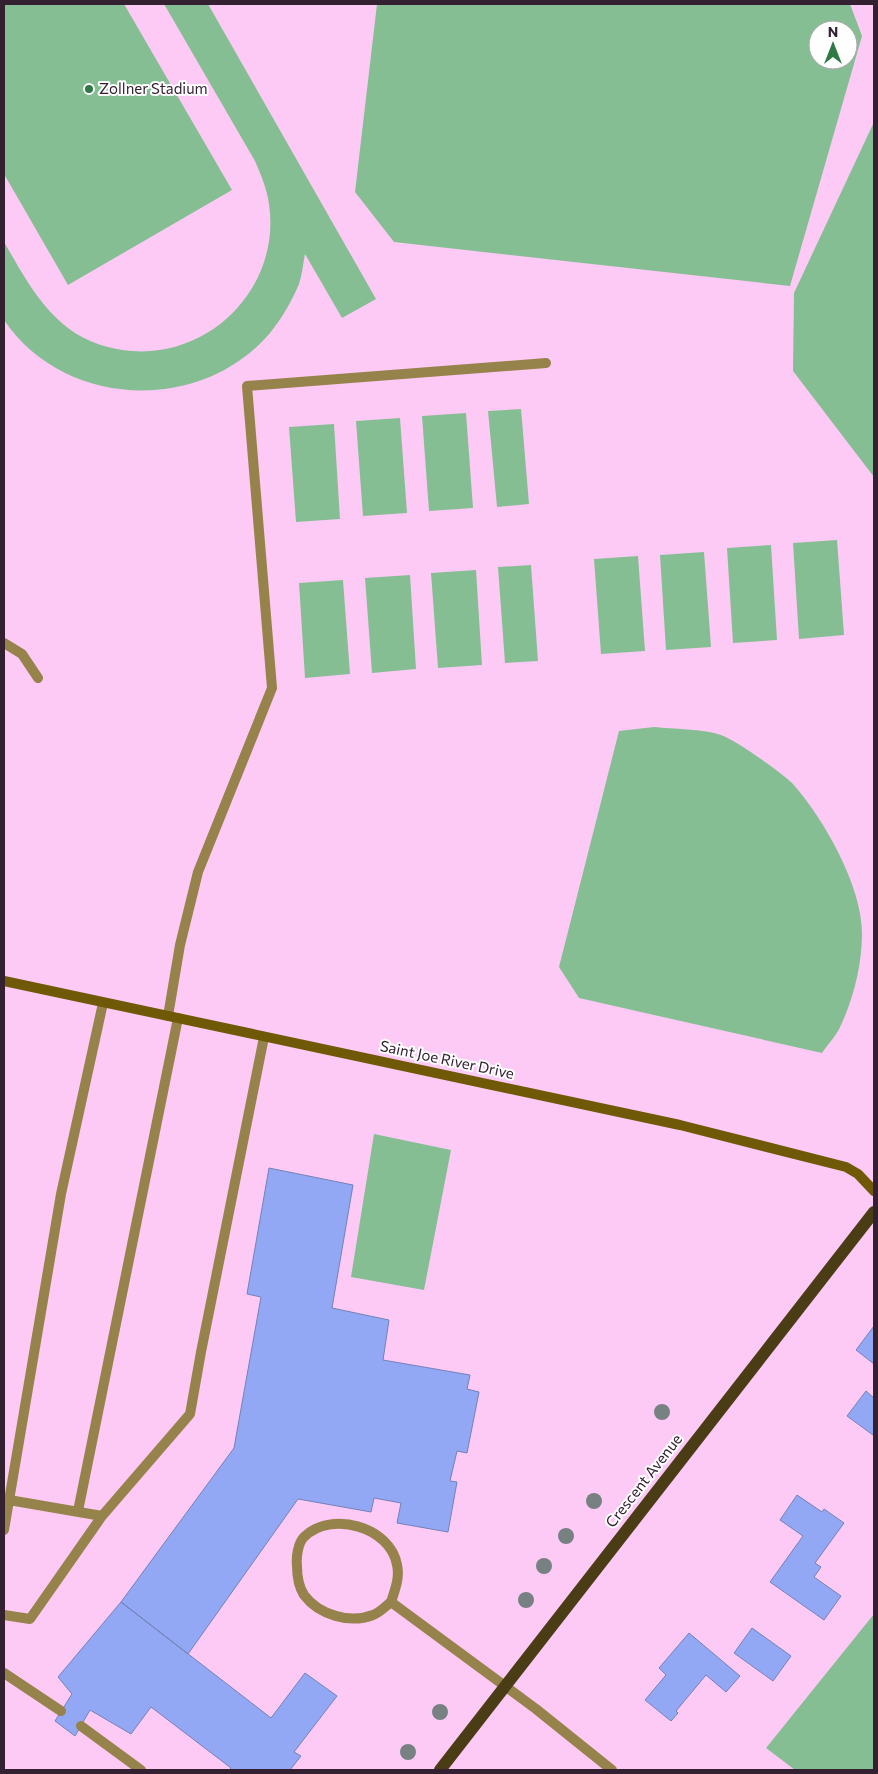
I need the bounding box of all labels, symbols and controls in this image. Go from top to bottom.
north arrow [808,20,858,70]
text: N [828,23,838,40]
place label: Zollner Stadium [99,79,208,97]
marker: Zollner Stadium [83,83,95,95]
street label: Saint Joe River Drive [379,1036,516,1082]
street label: Crescent Avenue [601,1430,685,1531]

